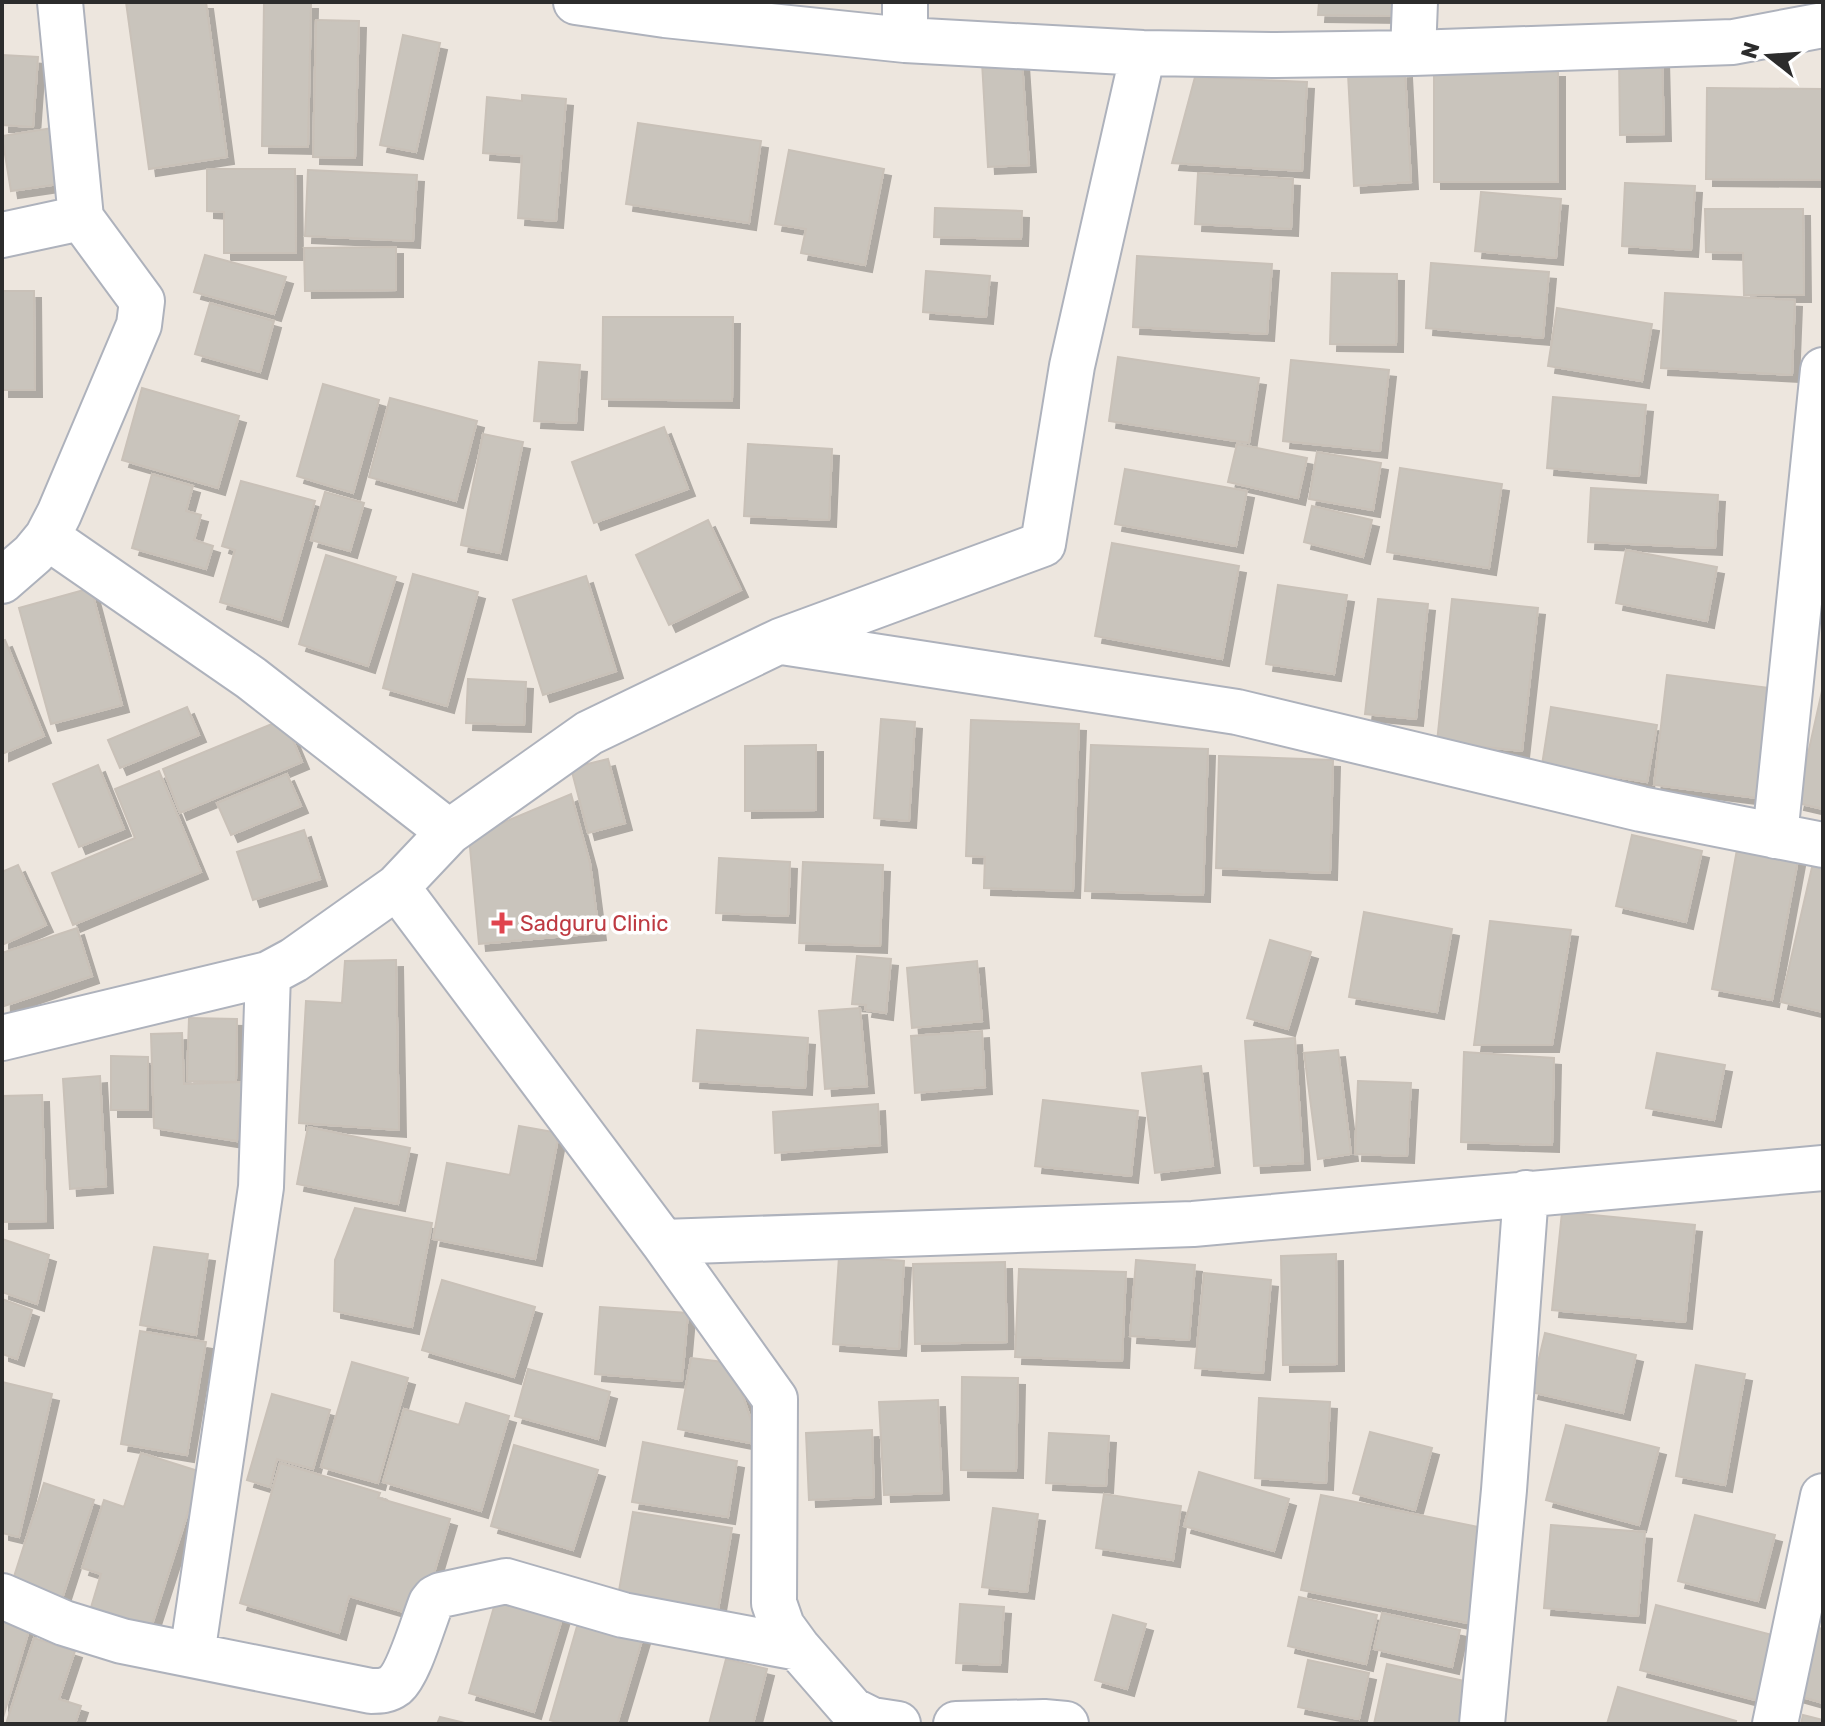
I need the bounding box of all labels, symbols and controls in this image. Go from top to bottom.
north arrow [1729,16,1809,96]
text: N [1735,39,1766,62]
place label: Sadguru Clinic [520,910,668,937]
marker: Sadguru Clinic [491,912,513,934]

